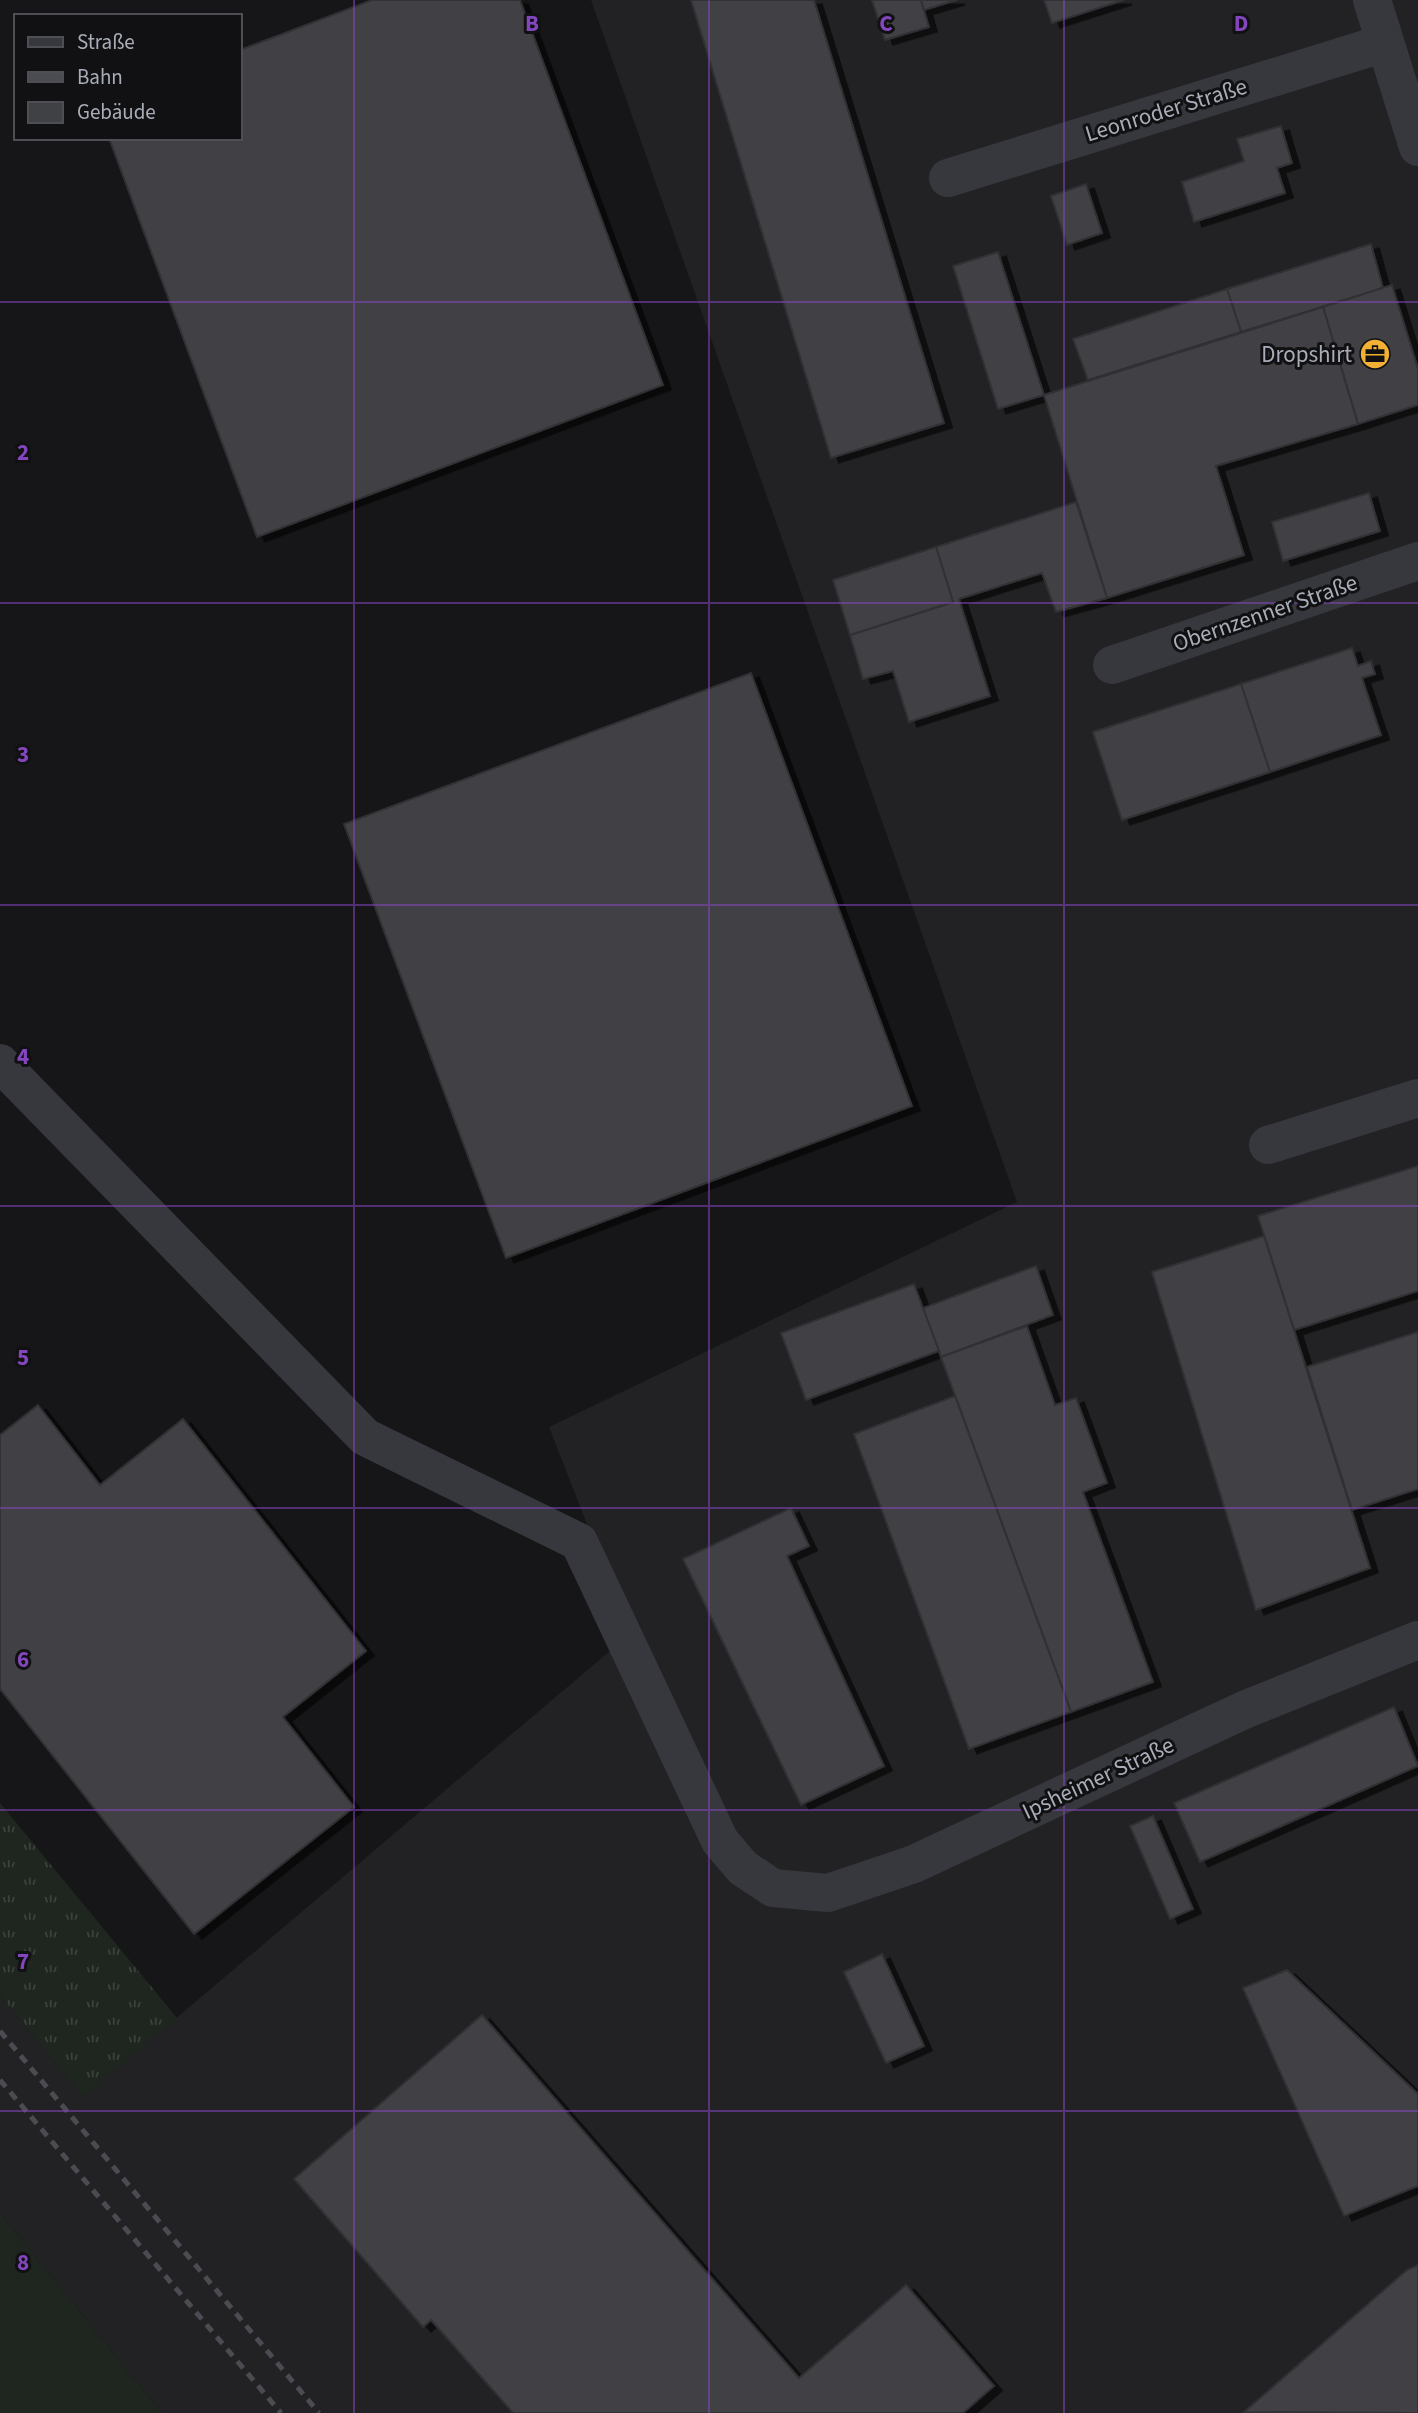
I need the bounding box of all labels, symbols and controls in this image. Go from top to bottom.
text: B [525,7,539,40]
text: C [879,7,893,40]
text: D [1234,7,1248,40]
legend [14,14,242,140]
text: Straße [77,27,135,57]
text: Bahn [77,62,123,92]
street label: Leonroder Straße [1081,70,1251,150]
text: Gebäude [77,97,156,127]
office icon: Dropshirt [1358,337,1392,371]
place label: Dropshirt [1261,338,1352,371]
text: 2 [17,436,29,469]
street label: Obernzenner Straße [1168,566,1362,660]
text: 3 [17,738,29,771]
text: 4 [17,1040,29,1073]
text: 5 [17,1341,29,1374]
text: 6 [17,1643,29,1676]
street label: Ipsheimer Straße [1017,1728,1179,1828]
text: 7 [17,1945,29,1978]
text: 8 [17,2246,29,2279]

